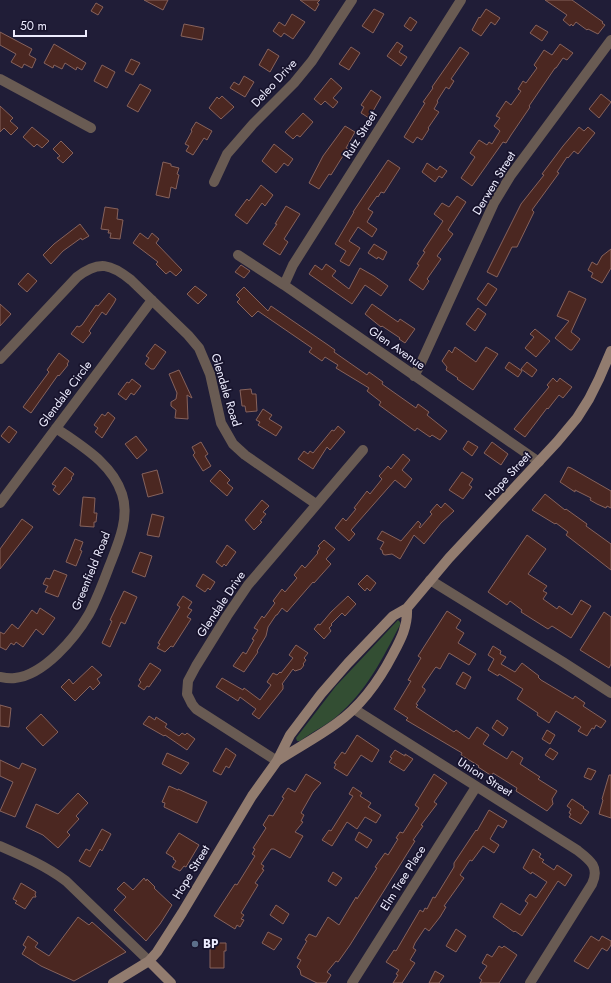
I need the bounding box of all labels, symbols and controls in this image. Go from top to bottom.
scale bar [14,12,86,38]
text: 50 m [20,17,47,35]
street label: Deleo Drive [247,55,301,111]
street label: Rutz Street [338,107,382,163]
street label: Derwen Street [468,148,520,218]
street label: Glen Avenue [365,322,429,374]
street label: Glendale Road [206,351,246,429]
street label: Glendale Circle [34,357,96,431]
street label: Hope Street [481,448,535,504]
street label: Greenfield Road [67,529,115,613]
street label: Glendale Drive [192,567,250,641]
street label: Union Street [454,753,516,801]
street label: Hope Street [168,841,214,903]
street label: Elm Tree Place [376,842,430,914]
place label: BP [203,935,219,953]
marker: BP [190,939,200,949]

